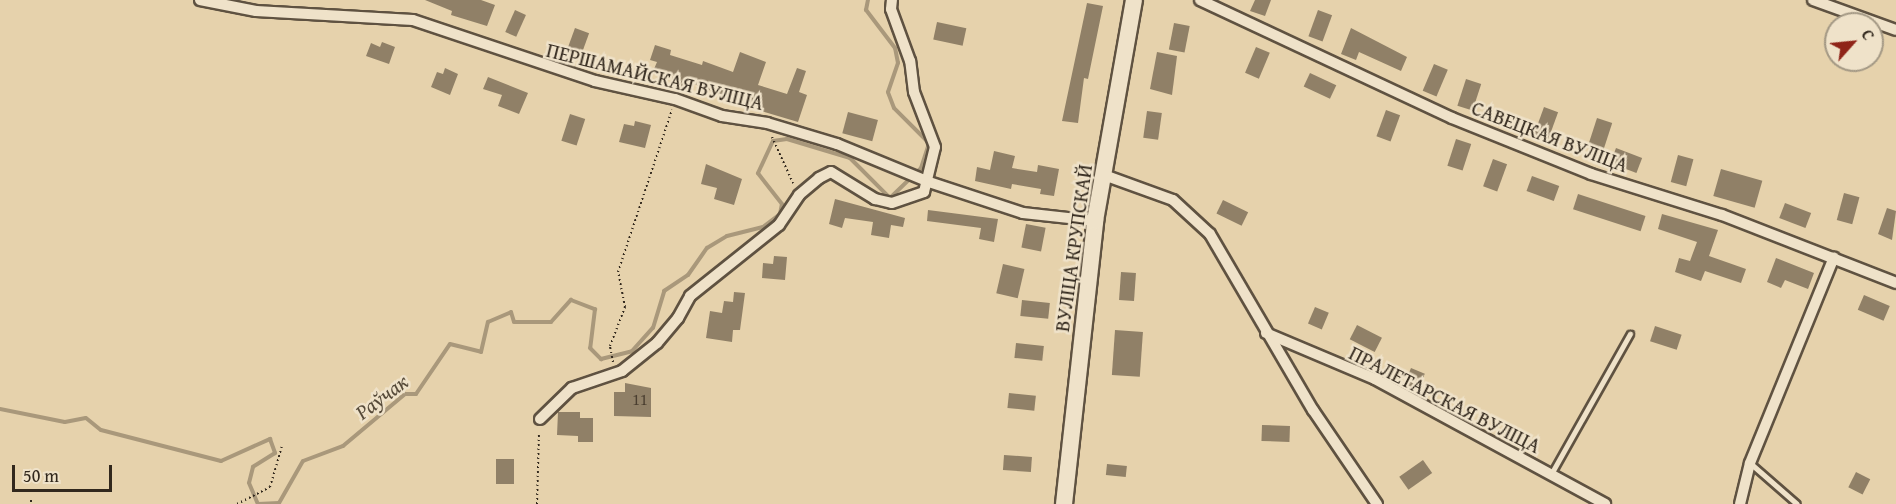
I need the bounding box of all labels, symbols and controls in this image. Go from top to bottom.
north arrow [1824,12,1884,72]
text: С [1856,25,1881,44]
street label: ПЕРШАМАЙСКАЯ ВУЛІЦА [544,37,766,115]
street label: САВЕЦКАЯ ВУЛІЦА [1469,95,1631,177]
street label: ВУЛІЦА КРУПСКАЙ [1049,163,1097,333]
street label: ПРАЛЕТАРСКАЯ ВУЛІЦА [1345,340,1545,458]
water label: Раўчак [351,369,413,425]
house number: 11 [632,389,648,409]
scale bar [15,453,116,491]
text: 50 m [23,462,59,489]

